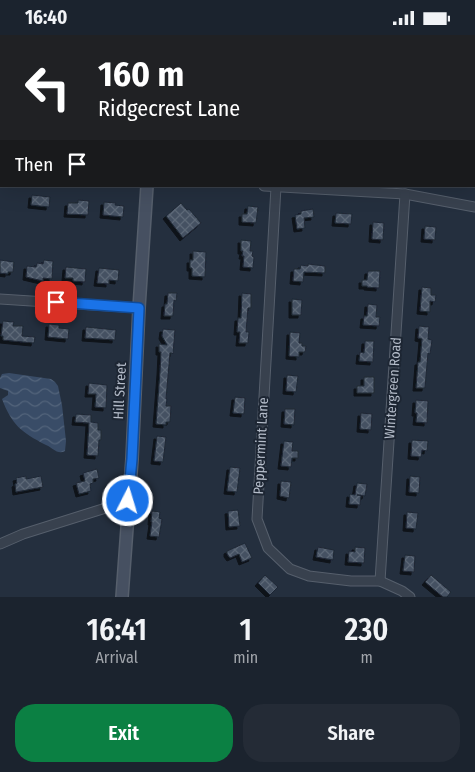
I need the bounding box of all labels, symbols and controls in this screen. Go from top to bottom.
text: 16:40 [25,6,67,29]
text: 160 m [98,53,184,95]
icon: left [15,55,80,120]
text: Ridgecrest Lane [98,95,240,122]
icon: arrive [63,150,91,178]
text: Then [15,153,53,176]
pin [35,281,77,323]
icon: arrive [42,288,70,316]
street label: Wintergreen Road [381,337,405,439]
street label: Hill Street [110,362,130,420]
street label: Peppermint Lane [250,397,272,495]
position arrow [101,474,153,526]
text: 16:41 [86,612,147,648]
text: 1 [239,612,252,648]
text: 230 [345,612,389,648]
text: Arrival [95,648,138,667]
text: min [233,648,258,667]
text: m [360,648,373,667]
button: Exit [15,704,233,762]
button: Share [243,704,460,762]

